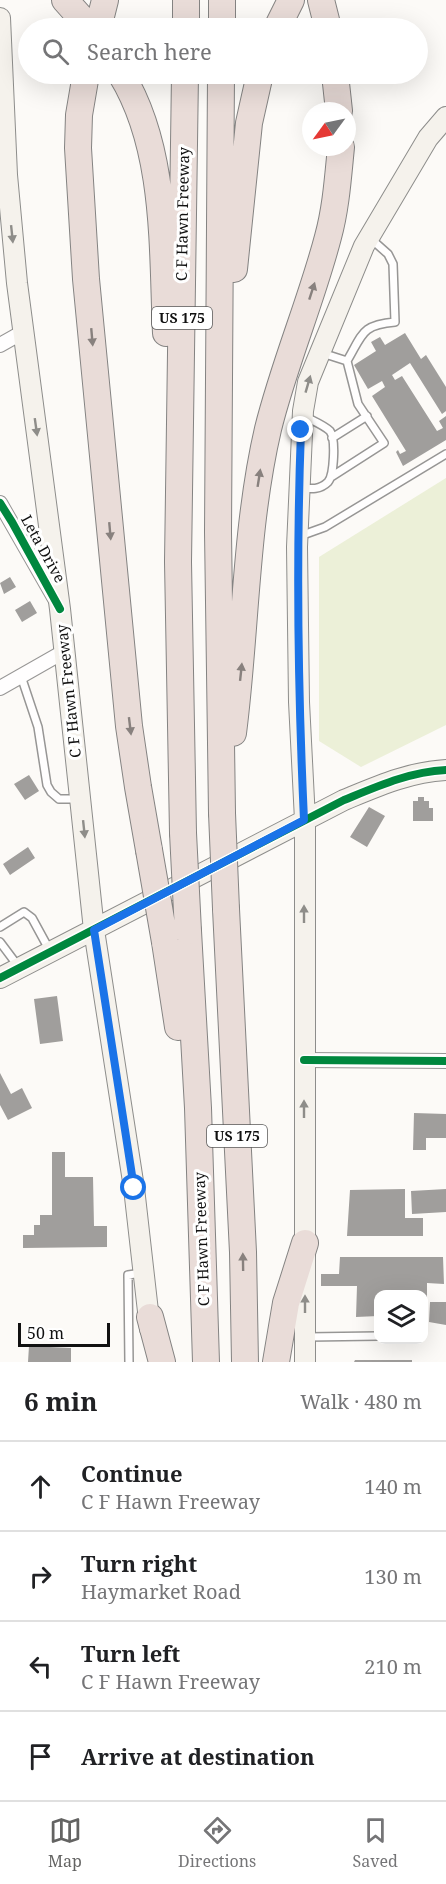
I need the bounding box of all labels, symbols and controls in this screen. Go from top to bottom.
search box [18,18,428,84]
icon: search [39,35,72,68]
text: Search here [87,36,212,66]
north arrow [302,102,356,156]
street label: C F Hawn Freeway [171,146,193,281]
one-way arrow [7,224,17,243]
one-way arrow [308,282,317,300]
road number: US 175 [152,307,212,329]
one-way arrow [87,328,97,347]
one-way arrow [304,375,314,393]
route end [287,416,313,442]
one-way arrow [31,418,41,437]
one-way arrow [255,468,264,487]
street label: Leta Drive [17,511,71,586]
one-way arrow [105,522,115,541]
street label: C F Hawn Freeway [51,623,85,759]
one-way arrow [236,662,245,681]
one-way arrow [125,716,134,735]
one-way arrow [79,820,88,839]
one-way arrow [299,904,309,923]
one-way arrow [299,1099,309,1118]
road number: US 175 [207,1125,267,1147]
street label: C F Hawn Freeway [189,1171,213,1306]
route start [120,1174,146,1200]
one-way arrow [238,1252,248,1271]
map controls [374,1290,428,1344]
button: layers [374,1290,428,1344]
one-way arrow [300,1294,310,1313]
scale bar [18,1320,110,1348]
text: 50 m [27,1322,64,1344]
text: 6 min [24,1383,98,1419]
text: Walk · 480 m [300,1388,422,1415]
text: Continue [81,1458,183,1488]
icon: ahead [24,1470,57,1503]
text: 140 m [364,1473,422,1500]
text: C F Hawn Freeway [81,1488,260,1515]
text: Turn right [81,1548,197,1578]
icon: right [24,1560,57,1593]
text: 130 m [364,1563,422,1590]
text: Haymarket Road [81,1578,241,1605]
text: Turn left [81,1638,180,1668]
icon: left [24,1650,57,1683]
text: 210 m [364,1653,422,1680]
text: C F Hawn Freeway [81,1668,260,1695]
icon: arrive [24,1740,57,1773]
text: Arrive at destination [81,1741,315,1771]
tab: Map [48,1814,82,1872]
tab: Directions [178,1814,256,1872]
tab: Saved [353,1814,398,1872]

